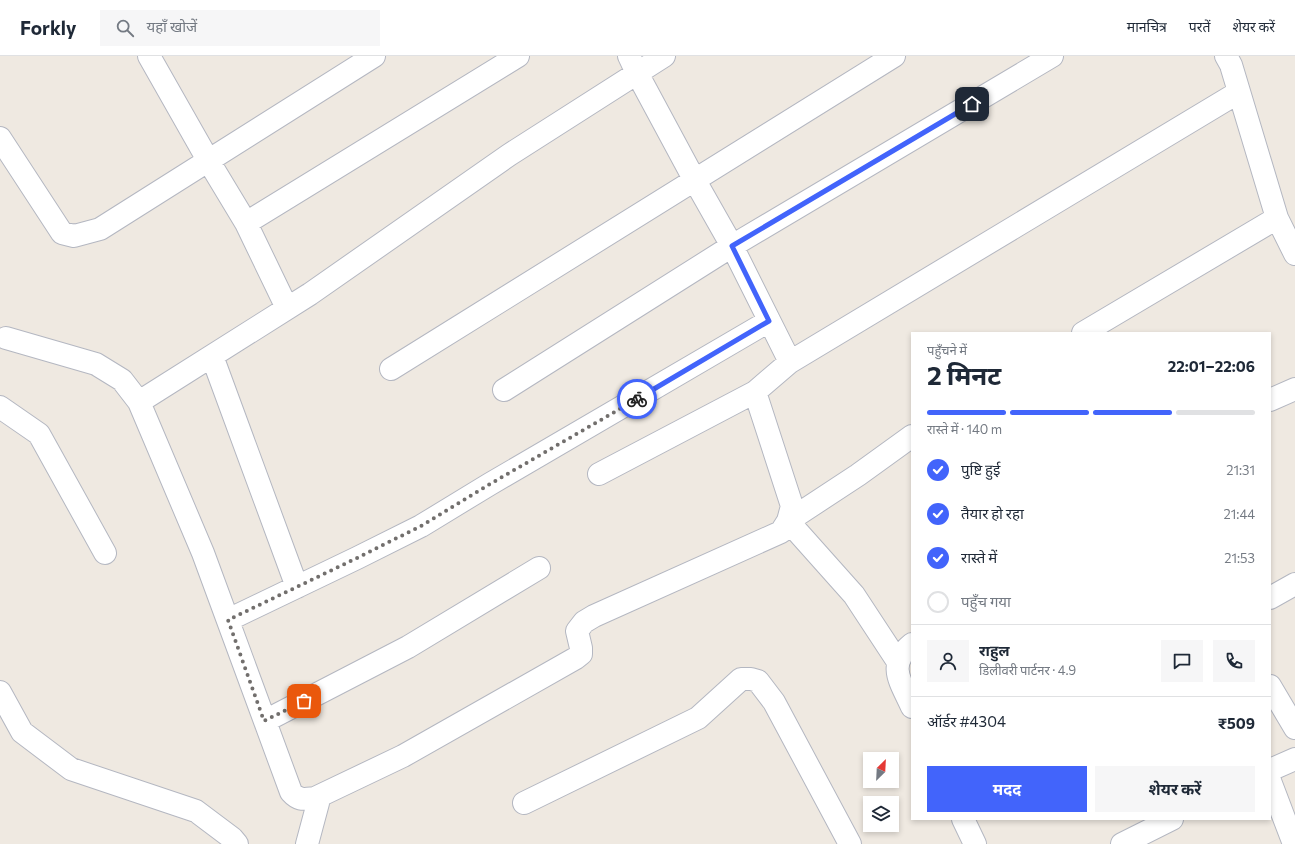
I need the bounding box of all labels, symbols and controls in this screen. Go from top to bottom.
search box [100,10,380,46]
text: Forkly [20,16,76,39]
icon: search [114,17,136,39]
text: यहाँ खोजें [146,17,197,35]
text: मानचित्र [1127,18,1167,35]
text: परतें [1189,18,1210,35]
text: शेयर करें [1232,18,1275,35]
pin [955,87,989,121]
icon: home [961,93,983,115]
text: पहुँचने में [927,342,967,358]
text: 22:01–22:06 [1168,357,1255,375]
text: 2 मिनट [927,359,1001,390]
courier [617,379,657,419]
icon: bike [626,388,648,410]
text: रास्ते में · 140 m [927,421,1002,437]
icon: check [927,459,949,481]
text: पुष्टि हुई [961,460,1000,478]
text: 21:31 [1226,462,1255,478]
icon: check [927,503,949,525]
text: तैयार हो रहा [961,504,1024,522]
text: 21:44 [1224,506,1255,522]
icon: check [927,547,949,569]
text: रास्ते में [961,548,997,566]
text: 21:53 [1224,550,1255,566]
text: पहुँच गया [961,592,1011,610]
button: person [927,640,969,682]
button: chat [1161,640,1203,682]
button: phone [1213,640,1255,682]
text: राहुल [979,641,1010,659]
text: डिलीवरी पार्टनर · 4.9 [979,662,1076,678]
pin [287,684,321,718]
icon: bag [293,690,315,712]
text: ऑर्डर #4304 [927,712,1006,730]
text: ₹509 [1218,714,1255,732]
north arrow [863,752,899,788]
map controls [863,752,899,832]
button: मदद [927,766,1087,812]
button: शेयर करें [1095,766,1255,812]
button: layers [863,796,899,832]

